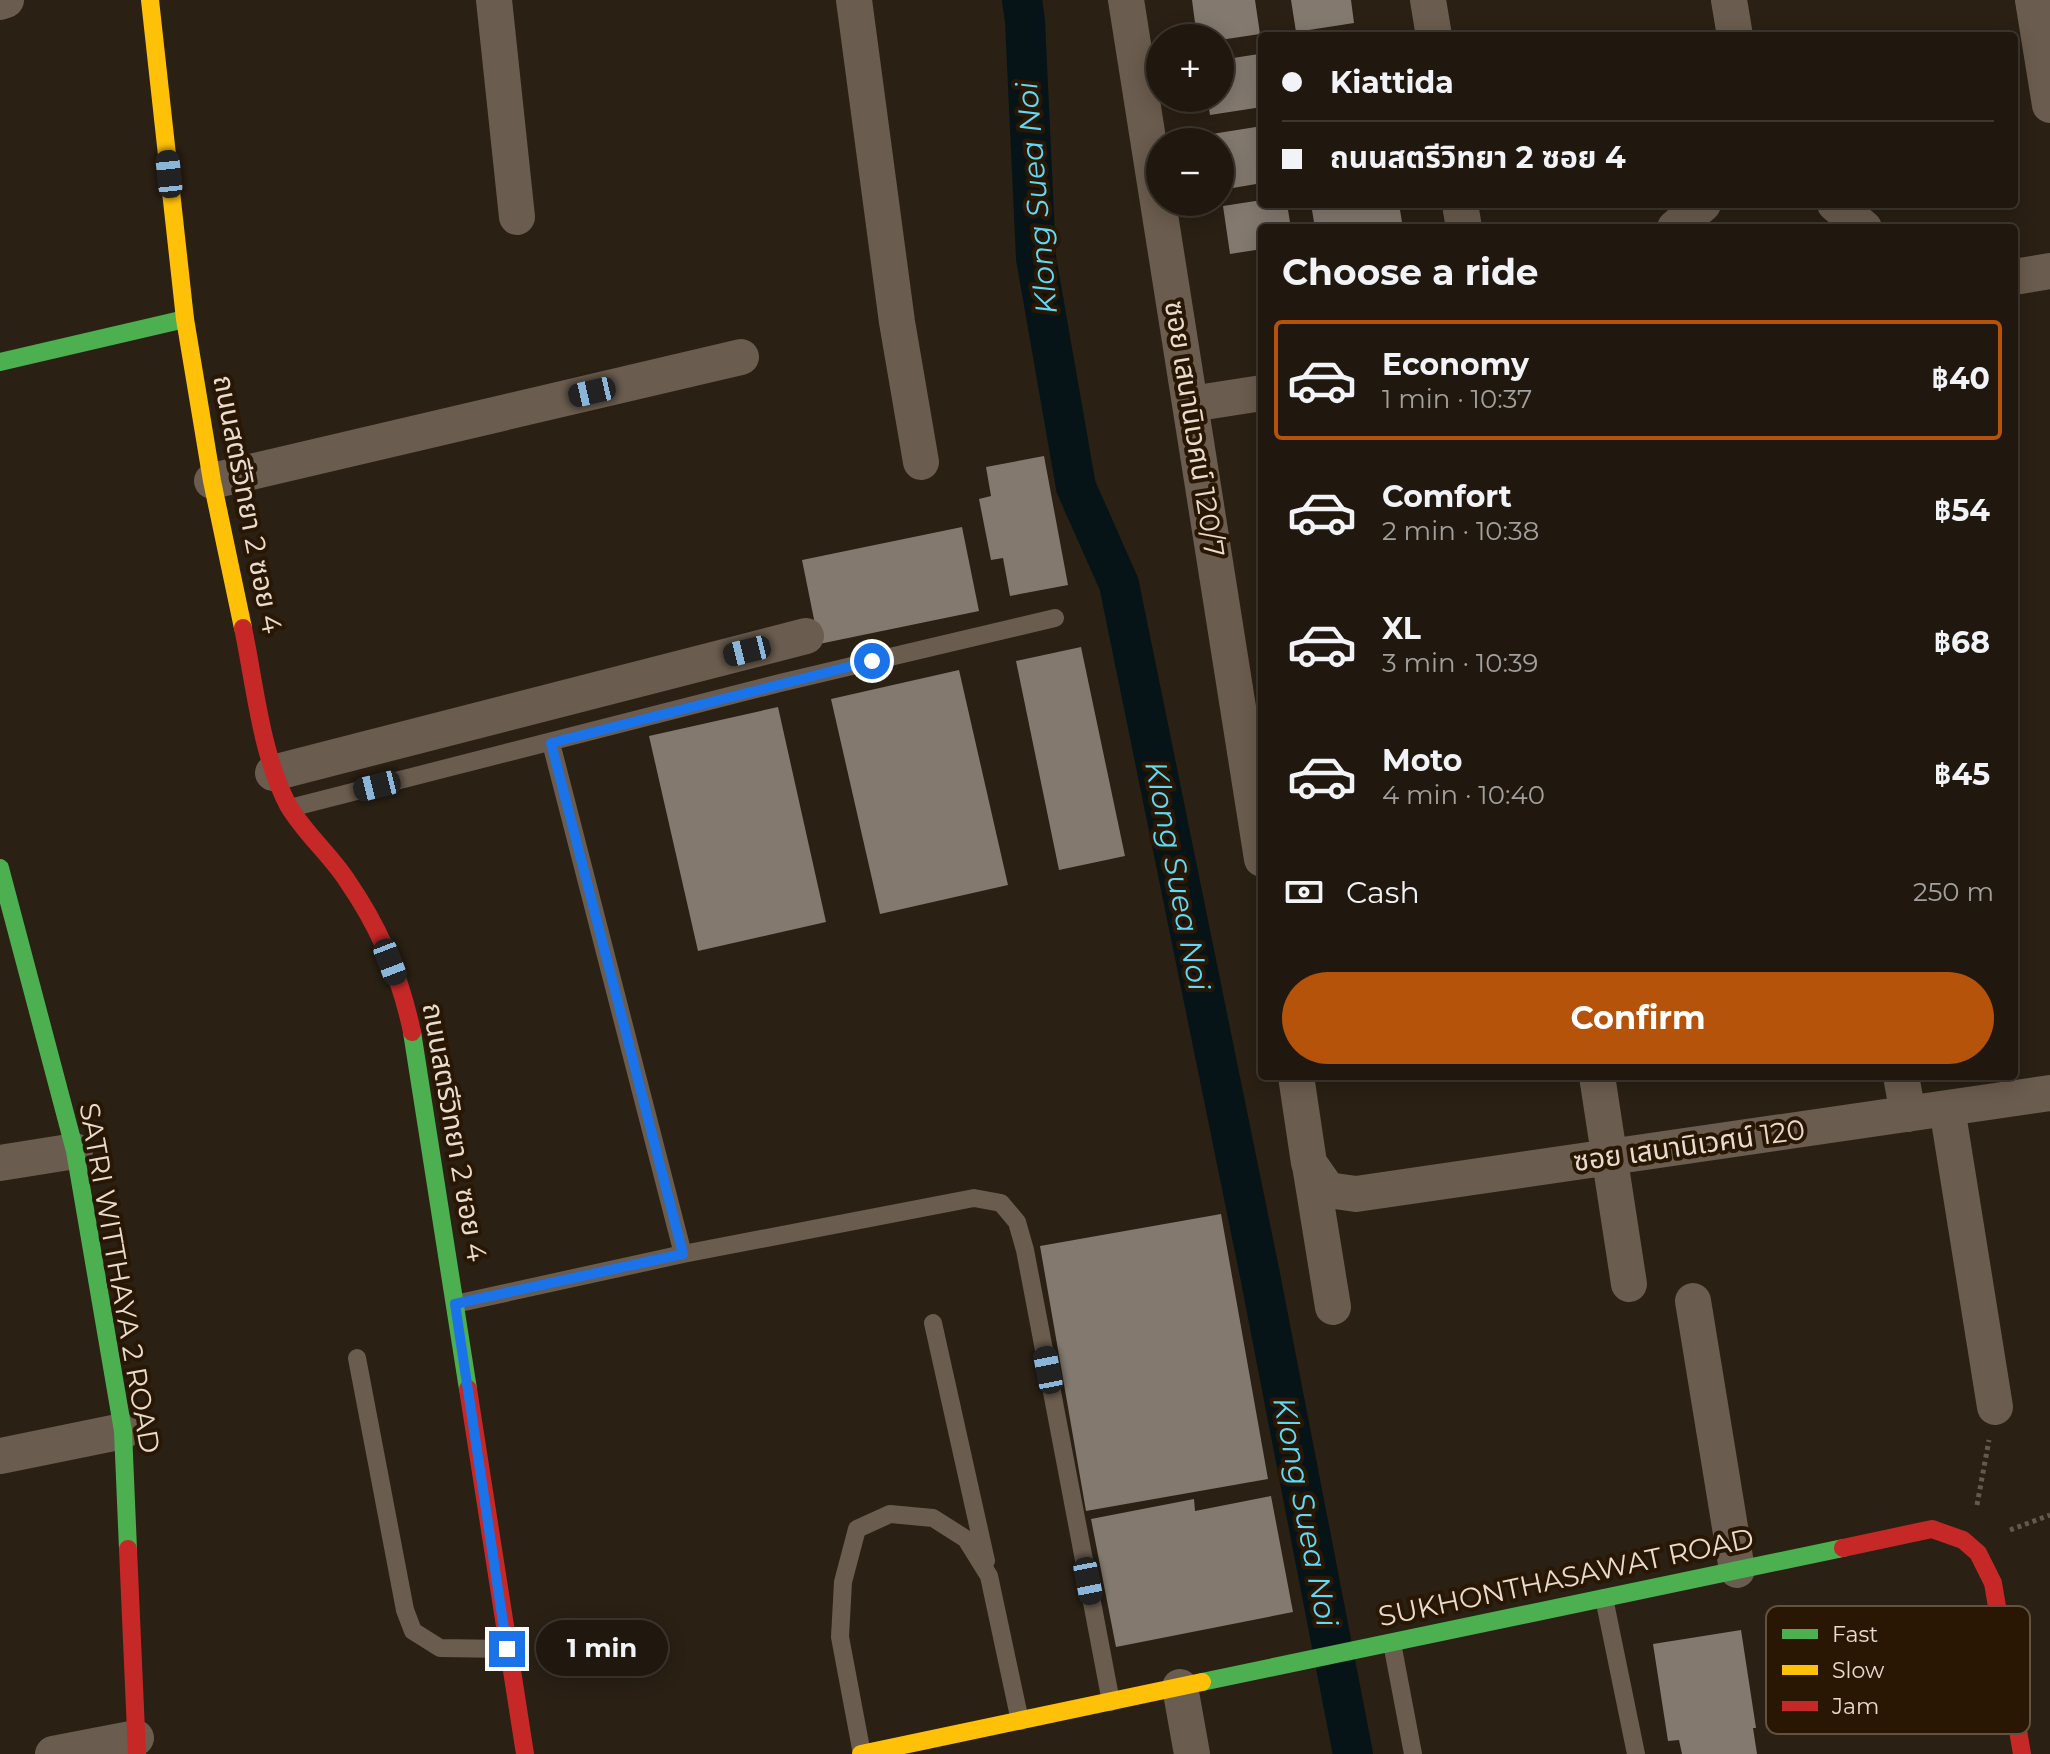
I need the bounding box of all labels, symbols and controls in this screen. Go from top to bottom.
map controls [1146,24,1234,216]
button: + [1146,24,1234,112]
text: Kiattida [1330,64,1454,101]
water label: Klong Suea Noi [1008,79,1065,316]
button: − [1146,128,1234,216]
text: ถนนสตรีวิทยา 2 ซอย 4 [1330,139,1626,176]
car [155,149,183,199]
text: Choose a ride [1282,250,1539,294]
street label: ซอย เสนานิเวศน์ 120/7 [1158,298,1232,560]
icon: car [1286,344,1358,416]
text: Economy [1382,346,1529,383]
text: ฿40 [1932,360,1990,397]
street label: ถนนสตรีวิทยา 2 ซอย 4 [206,372,290,636]
car [566,375,618,409]
text: 1 min · 10:37 [1382,383,1532,415]
icon: car [1286,476,1358,548]
text: Comfort [1382,478,1512,515]
text: ฿54 [1934,492,1990,529]
text: 2 min · 10:38 [1382,515,1539,547]
icon: car [1286,608,1358,680]
text: XL [1382,610,1421,647]
text: ฿68 [1934,624,1990,661]
car [721,634,773,668]
route start [854,643,890,679]
text: 3 min · 10:39 [1382,647,1538,679]
icon: car [1286,740,1358,812]
text: Moto [1382,742,1463,779]
text: ฿45 [1934,756,1990,793]
water label: Klong Suea Noi [1137,758,1218,995]
car [351,769,403,803]
text: 4 min · 10:40 [1382,779,1545,811]
icon: cash [1282,870,1326,914]
text: Cash [1346,874,1420,911]
text: 250 m [1913,876,1994,908]
car [370,935,410,989]
button: Confirm [1282,972,1994,1064]
street label: ถนนสตรีวิทยา 2 ซอย 4 [415,1000,495,1265]
street label: SATRI WITTHAYA 2 ROAD [72,1100,168,1456]
street label: ซอย เสนานิเวศน์ 120 [1571,1112,1807,1178]
car [1032,1344,1064,1396]
water label: Klong Suea Noi [1265,1394,1346,1631]
street label: SUKHONTHASAWAT ROAD [1375,1521,1757,1633]
car [1072,1555,1104,1607]
legend [1766,1606,2030,1734]
callout: 1 min [535,1621,667,1677]
text: Fast [1832,1621,1878,1648]
route end [489,1631,525,1667]
text: 1 min [567,1632,637,1664]
text: Slow [1832,1657,1885,1684]
text: Jam [1831,1693,1879,1720]

